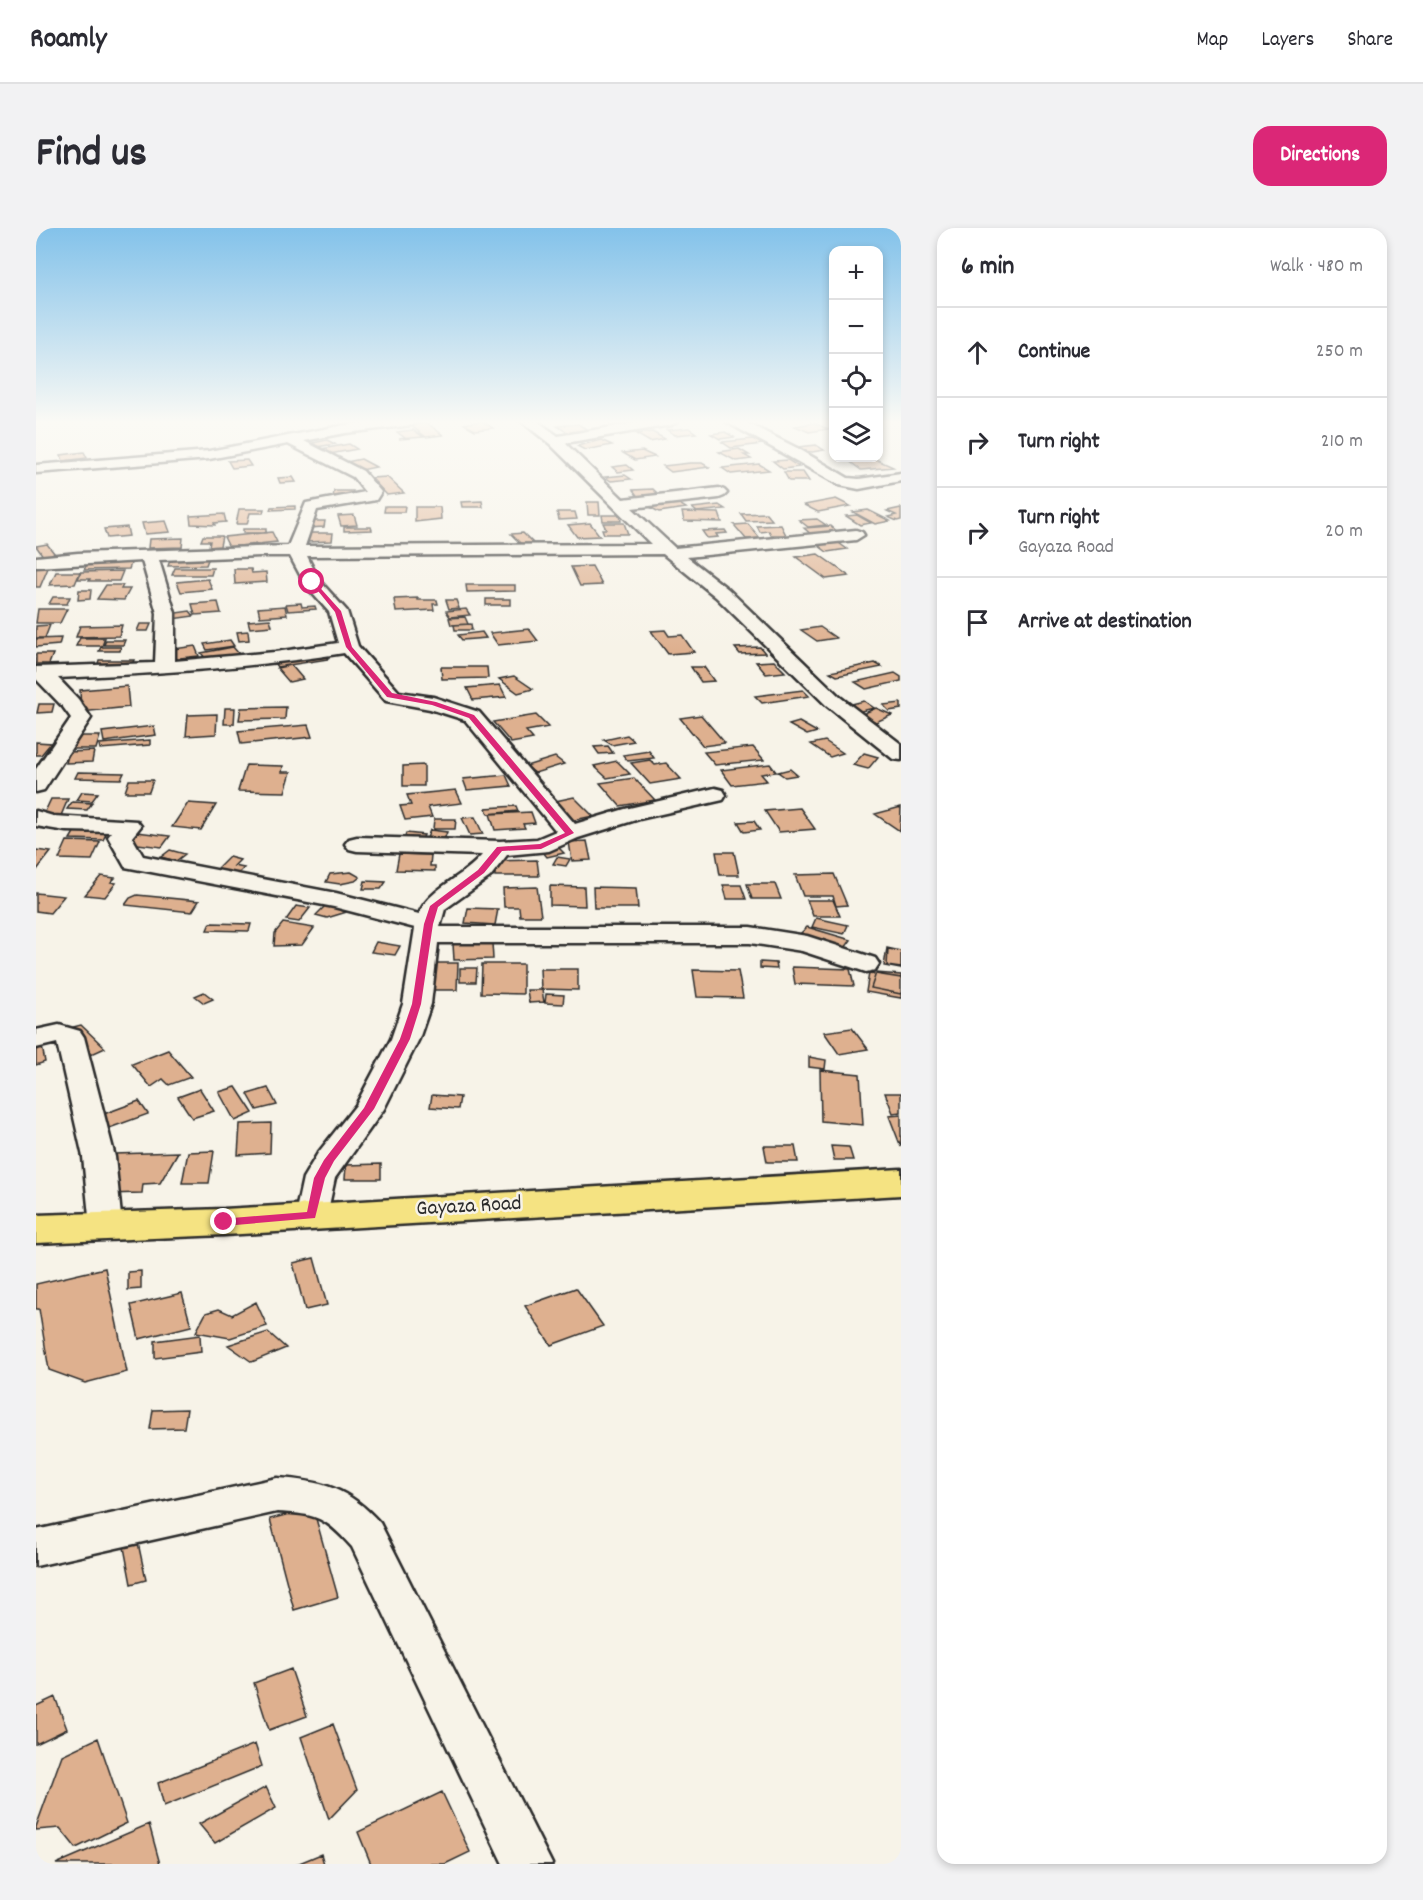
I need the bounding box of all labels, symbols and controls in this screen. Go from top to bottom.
text: Roamly [30,21,106,61]
text: Map [1197,26,1228,56]
text: Layers [1261,26,1314,56]
text: Share [1347,26,1393,56]
text: Find us [36,126,147,186]
button: Directions [1253,126,1387,186]
map controls [829,246,883,462]
button: + [829,246,883,300]
text: 6 min [961,249,1014,286]
text: Walk · 480 m [1270,253,1363,281]
button: − [829,300,883,354]
icon: ahead [961,336,994,369]
text: Continue [1018,337,1090,368]
text: 250 m [1316,338,1363,366]
button: locate [829,354,883,408]
button: layers [829,408,883,462]
icon: right [961,426,994,459]
text: Turn right [1018,427,1100,458]
text: 210 m [1321,428,1363,456]
text: Turn right [1018,503,1100,534]
icon: right [961,516,994,549]
text: 20 m [1325,518,1363,546]
text: Gayaza Road [1018,534,1114,562]
route start [298,568,324,594]
icon: arrive [961,606,994,639]
text: Arrive at destination [1018,607,1192,638]
street label: Gayaza Road [416,1189,522,1225]
route end [210,1208,236,1234]

